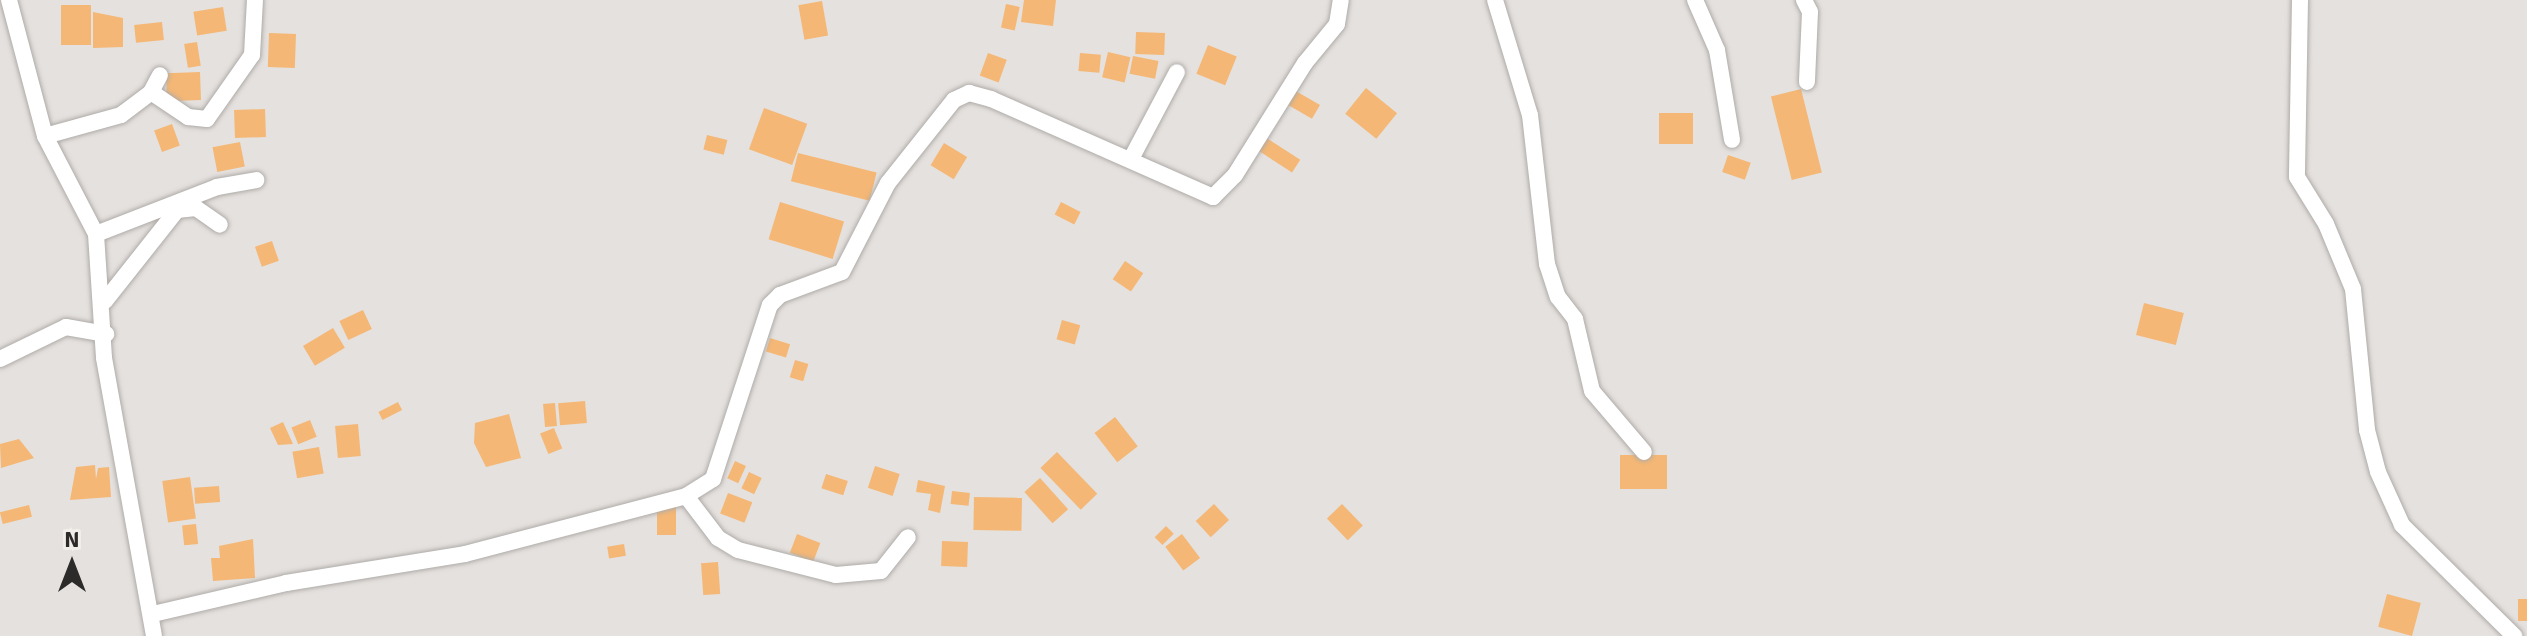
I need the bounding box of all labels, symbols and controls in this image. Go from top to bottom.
north arrow [32,524,112,604]
text: N [64,526,80,553]

